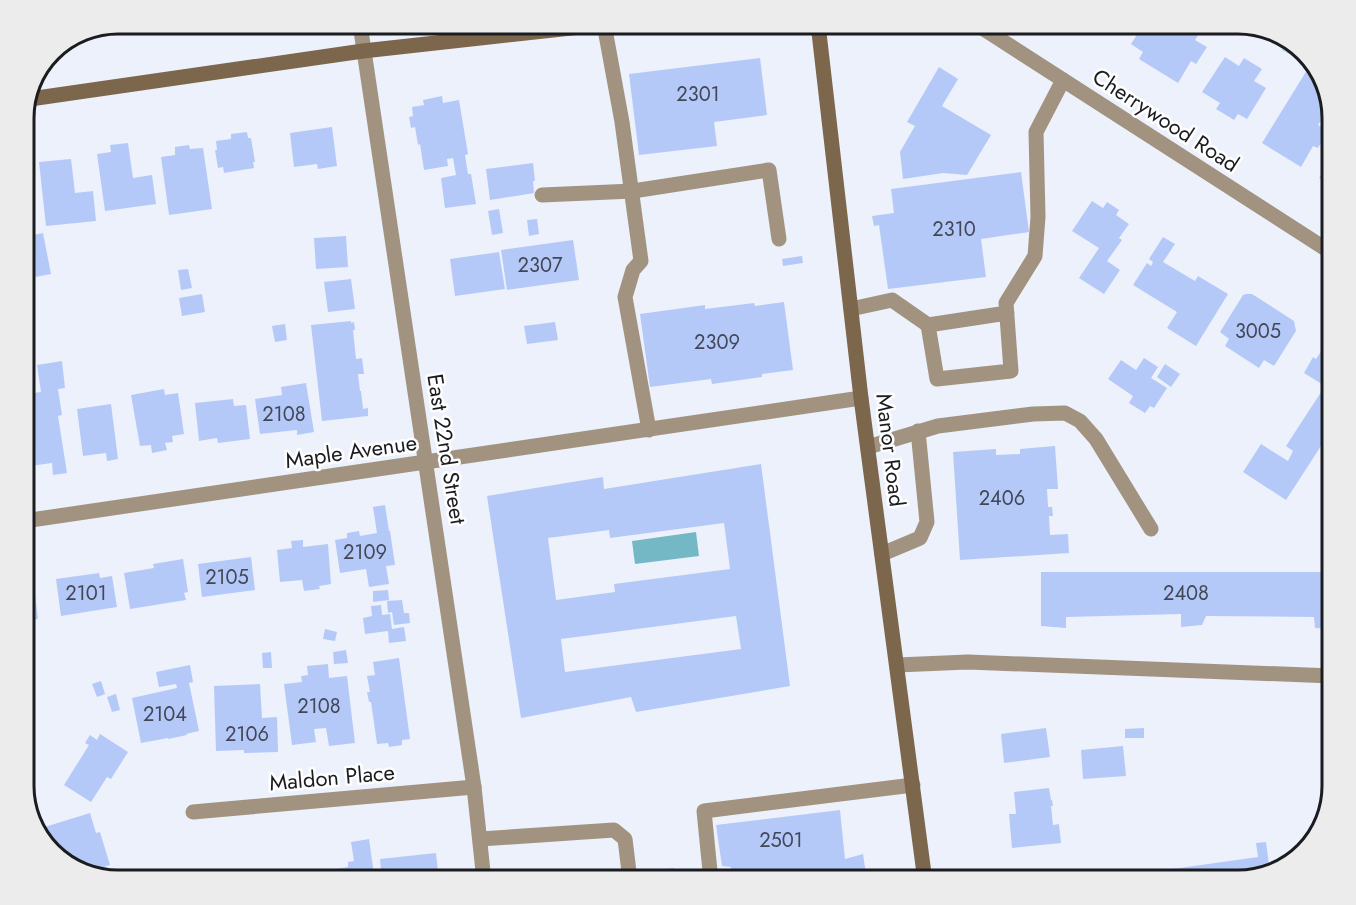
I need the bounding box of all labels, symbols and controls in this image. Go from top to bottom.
street label: Cherrywood Road [1086,60,1246,180]
house number: 2301 [676,80,720,109]
house number: 2310 [932,215,976,244]
house number: 2307 [518,251,563,280]
house number: 3005 [1235,317,1281,346]
house number: 2309 [694,328,740,357]
street label: East 22nd Street [419,372,475,527]
street label: Manor Road [868,392,914,508]
house number: 2108 [262,400,306,429]
street label: Maple Avenue [283,426,419,476]
house number: 2406 [979,484,1025,513]
house number: 2109 [343,538,387,567]
house number: 2105 [205,563,249,592]
house number: 2101 [65,579,107,608]
house number: 2408 [1163,579,1209,608]
house number: 2108 [297,692,341,721]
house number: 2104 [143,700,187,729]
house number: 2106 [225,720,269,749]
street label: Maldon Place [268,756,396,798]
house number: 2501 [759,826,803,855]

